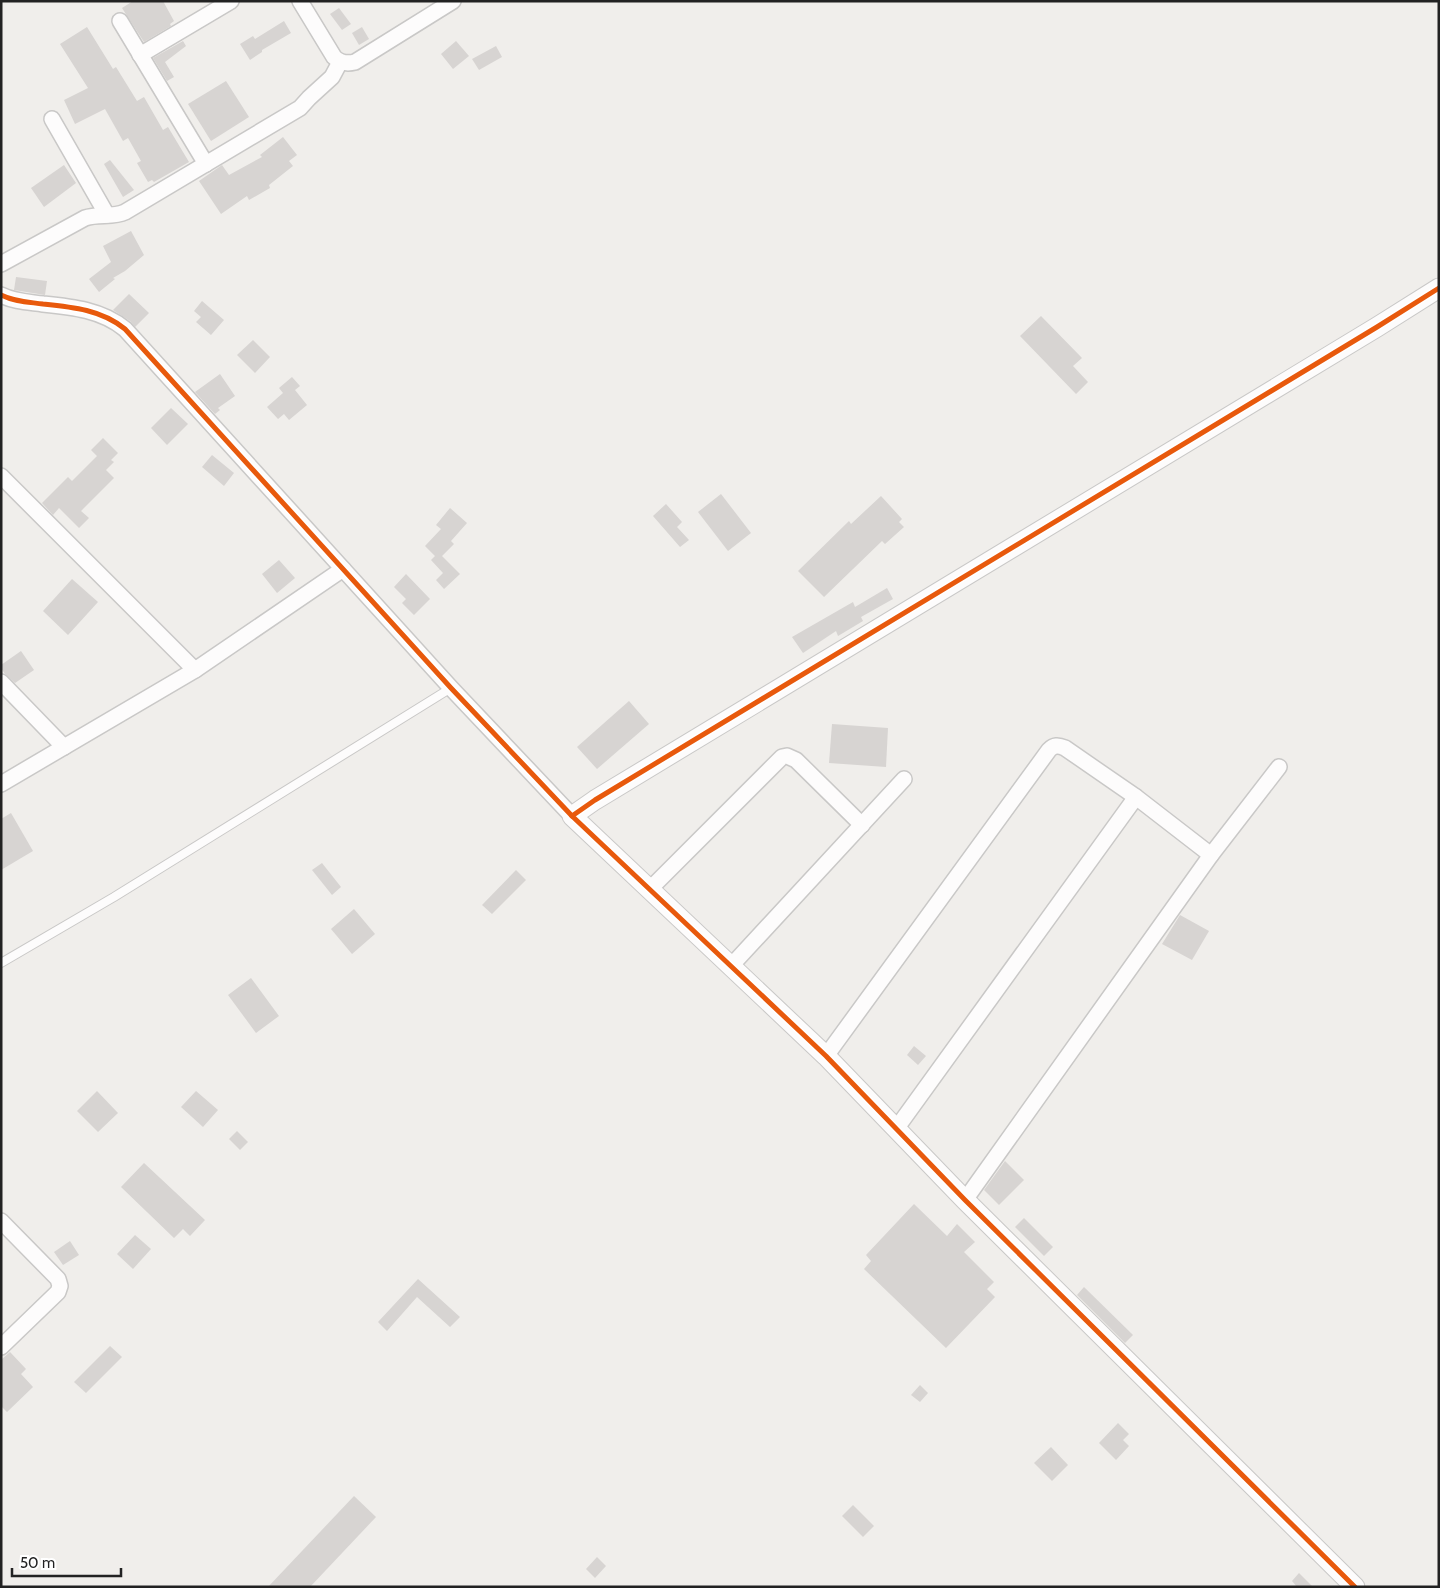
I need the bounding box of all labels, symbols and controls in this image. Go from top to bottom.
scale bar [12,1546,121,1578]
text: 50 m [20,1554,55,1572]

